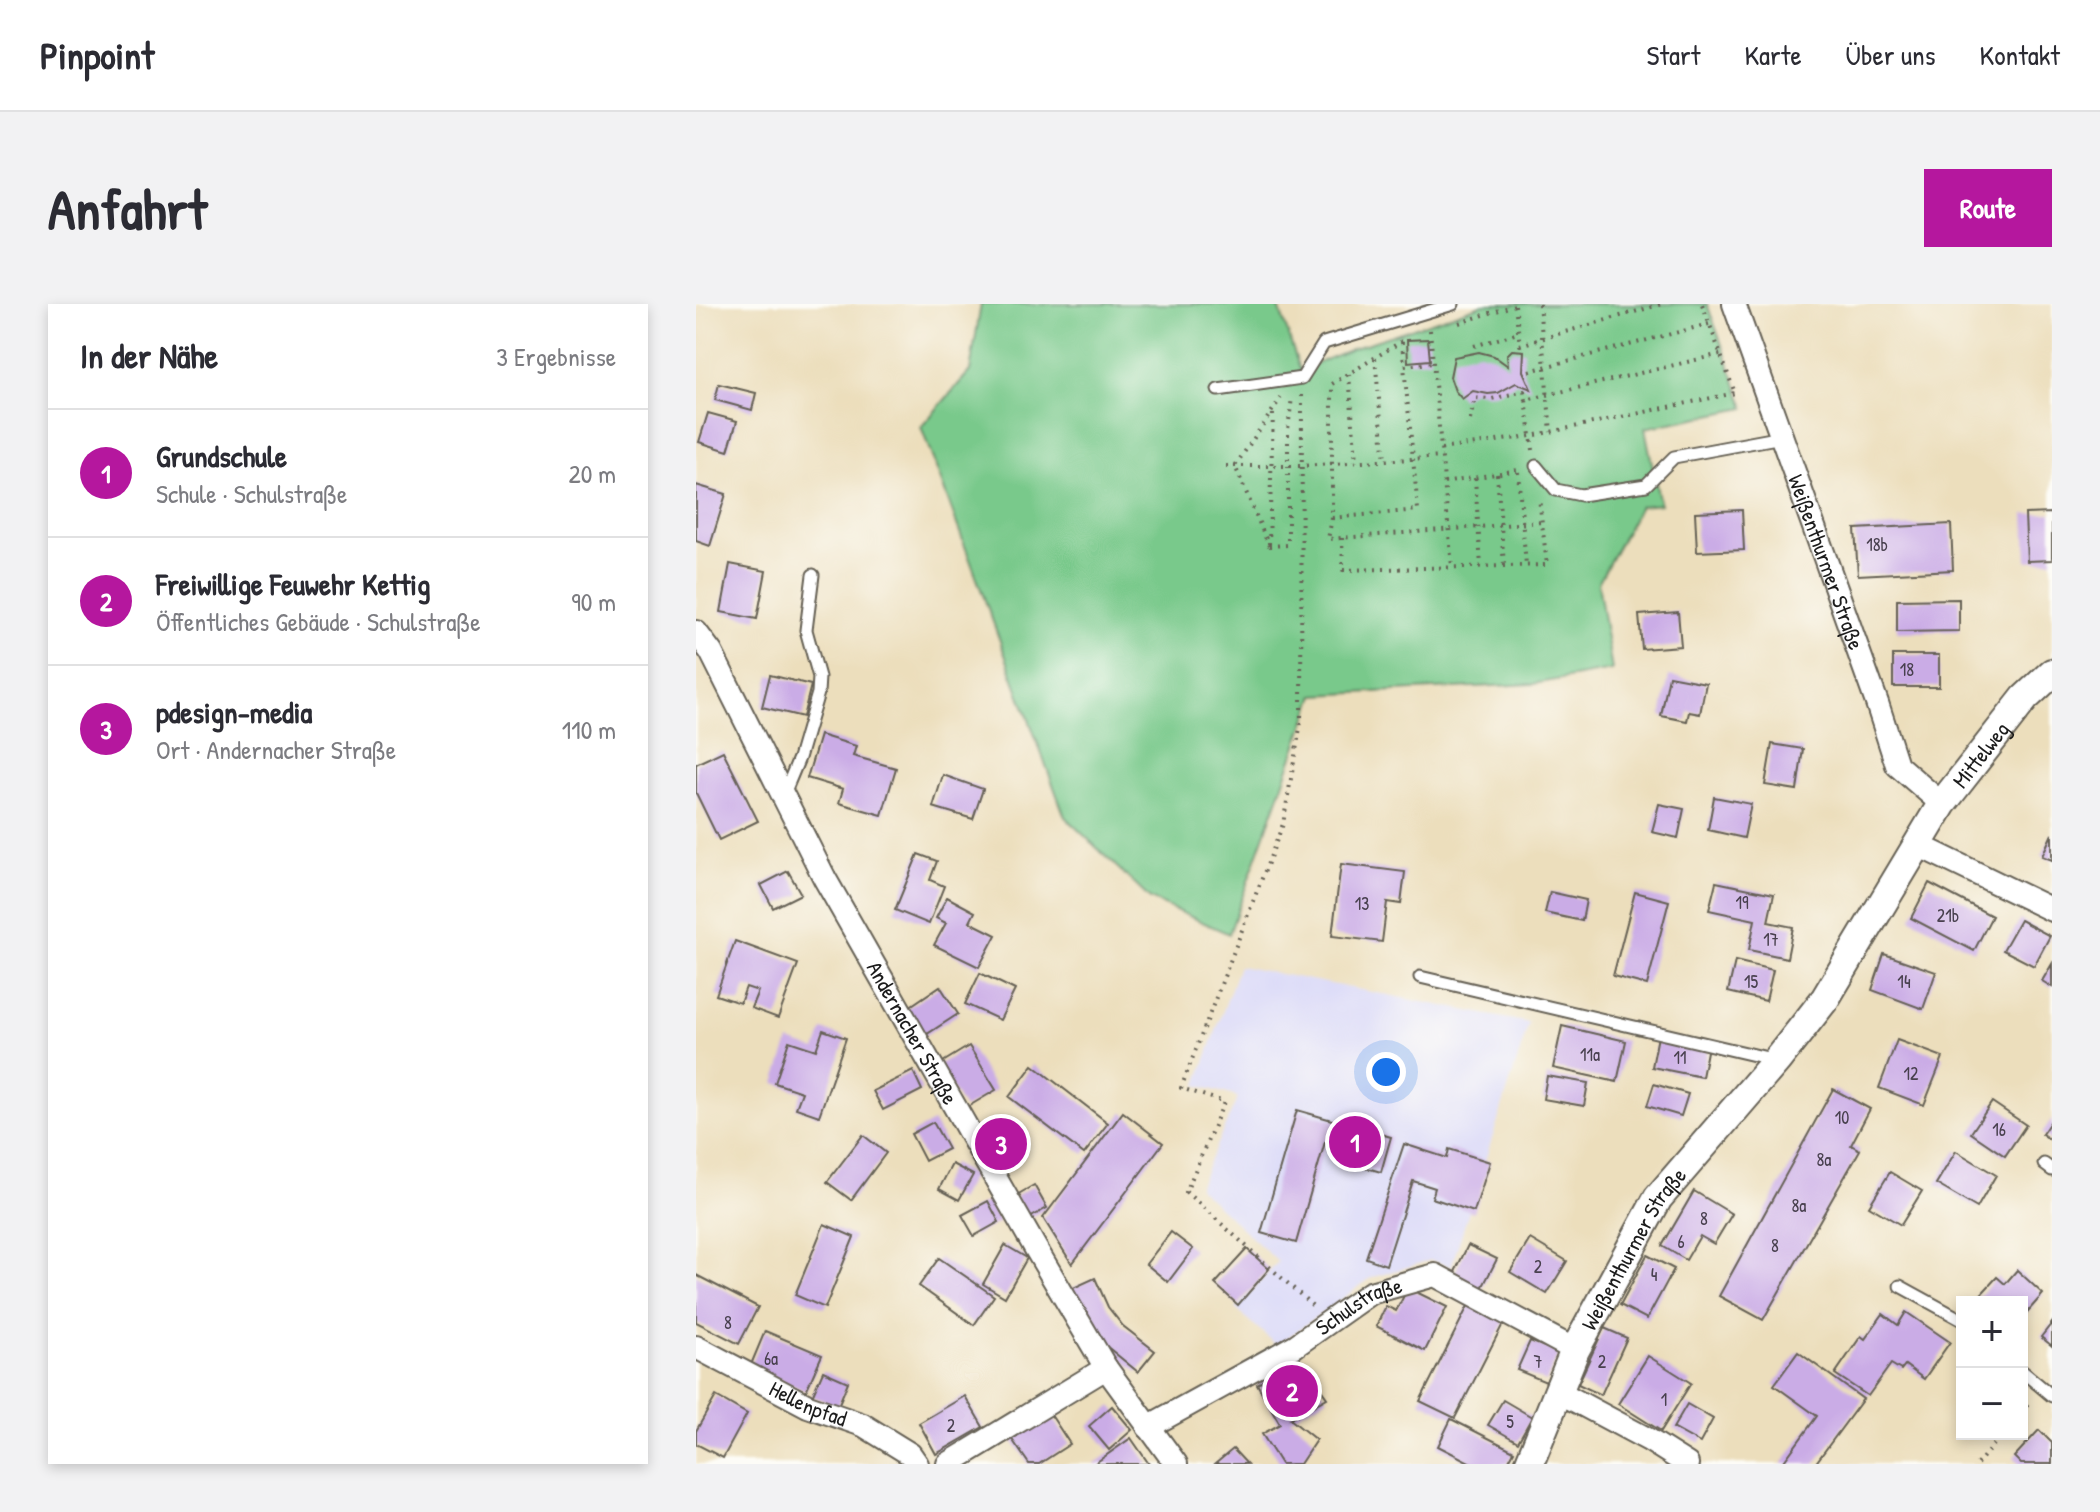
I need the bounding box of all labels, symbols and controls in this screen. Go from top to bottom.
text: Pinpoint [40,29,154,81]
text: Start [1647,36,1700,74]
text: Karte [1744,36,1802,74]
text: Über uns [1846,36,1936,74]
text: Kontakt [1980,36,2060,74]
button: Route [1924,169,2052,247]
text: Anfahrt [48,171,207,246]
text: In der Nähe [80,333,218,379]
text: 3 Ergebnisse [496,339,616,374]
text: Grundschule [156,436,287,476]
text: 1 [101,456,111,491]
text: 20 m [569,456,616,491]
street label: Weißenthurmer Straße [1781,470,1872,654]
text: Schule · Schulstraße [156,476,347,511]
house number: 18b [1866,532,1888,557]
text: Freiwillige Feuwehr Kettig [156,564,430,604]
text: 2 [100,584,112,619]
text: 90 m [571,584,616,619]
text: Öffentliches Gebäude · Schulstraße [156,604,481,639]
house number: 18 [1900,657,1914,682]
text: pdesign-media [156,692,312,732]
text: 3 [100,712,112,747]
text: 110 m [562,712,616,747]
street label: Mittelweg [1945,715,2016,794]
text: Ort · Andernacher Straße [156,732,396,767]
house number: 19 [1735,890,1749,915]
house number: 13 [1355,891,1369,916]
house number: 21b [1937,903,1959,928]
house number: 17 [1763,927,1779,952]
street label: Andernacher Straße [860,956,966,1110]
house number: 15 [1744,969,1758,994]
house number: 14 [1897,969,1911,994]
house number: 11a [1580,1042,1600,1067]
house number: 11 [1673,1045,1687,1070]
your location [1366,1052,1406,1092]
house number: 12 [1904,1061,1919,1086]
house number: 10 [1835,1105,1849,1130]
pin: 1 [1329,1112,1381,1172]
pin: 3 [975,1114,1027,1174]
house number: 16 [1992,1117,2006,1142]
house number: 8a [1817,1147,1831,1172]
street label: Weißenthurmer Straße [1574,1161,1693,1335]
house number: 8a [1792,1193,1806,1218]
house number: 8 [1700,1206,1708,1231]
house number: 6 [1677,1229,1685,1254]
house number: 8 [1771,1233,1779,1258]
house number: 2 [1534,1254,1543,1279]
house number: 4 [1651,1262,1658,1287]
street label: Schulstraße [1309,1270,1405,1342]
map controls [1956,1296,2028,1440]
button: + [1956,1296,2028,1368]
house number: 8 [724,1310,732,1335]
house number: 6a [764,1346,778,1371]
house number: 7 [1534,1349,1543,1374]
house number: 2 [1598,1349,1607,1374]
pin: 2 [1266,1361,1318,1421]
button: − [1956,1368,2028,1440]
street label: Hellenpfad [764,1373,851,1433]
house number: 1 [1661,1387,1667,1412]
house number: 5 [1506,1409,1514,1434]
house number: 2 [947,1413,956,1438]

